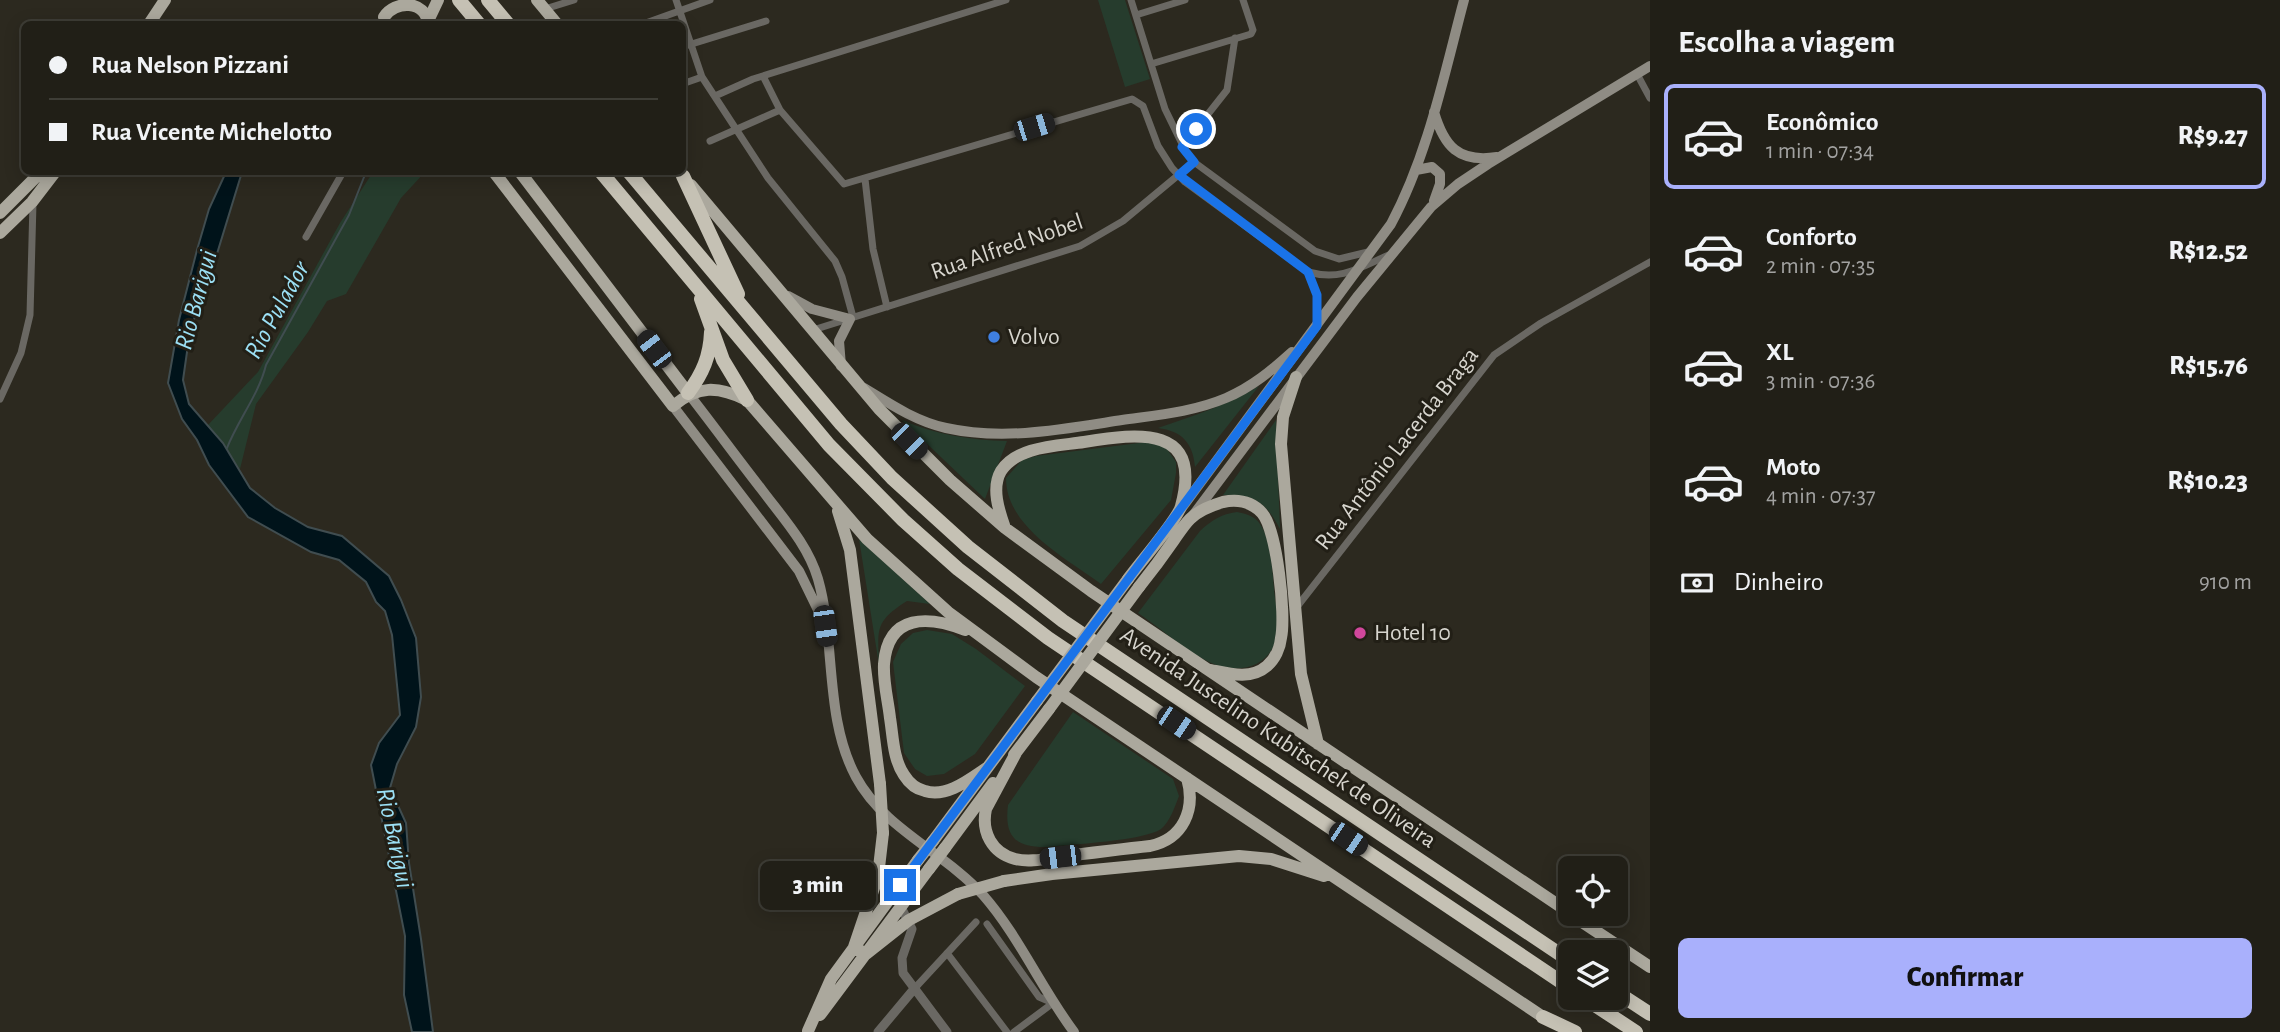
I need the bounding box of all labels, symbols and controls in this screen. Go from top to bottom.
text: Escolha a viagem [1678,26,1895,58]
text: Rua Nelson Pizzani [91,52,289,78]
icon: car [1682,105,1745,168]
text: Econômico [1766,109,1879,135]
car [1011,111,1058,143]
route start [1180,113,1212,145]
text: Rua Vicente Michelotto [91,119,332,145]
text: R$9.27 [2178,123,2248,149]
text: 1 min · 07:34 [1766,140,1874,163]
street label: Rua Alfred Nobel [928,210,1086,284]
icon: car [1682,220,1745,283]
text: Conforto [1766,224,1857,250]
text: R$12.52 [2169,238,2248,264]
water label: Rio Barigui [170,247,222,353]
water label: Rio Pulador [240,255,315,363]
text: 2 min · 07:35 [1766,255,1875,278]
place label: Volvo [1008,325,1060,349]
car [633,326,676,372]
marker: Volvo [986,329,1002,345]
icon: car [1682,335,1745,398]
text: XL [1766,339,1793,365]
street label: Rua Antônio Lacerda Braga [1311,343,1483,555]
text: R$15.76 [2169,353,2248,379]
text: 3 min · 07:36 [1766,370,1875,393]
car [887,419,932,463]
icon: car [1682,450,1745,513]
text: Moto [1766,454,1821,480]
text: R$10.23 [2167,468,2248,494]
text: 4 min · 07:37 [1766,485,1876,508]
icon: cash [1678,564,1716,602]
text: Dinheiro [1734,569,1823,595]
text: 910 m [2199,571,2252,594]
car [812,604,839,648]
place label: Hotel 10 [1374,621,1451,645]
street label: Avenida Juscelino Kubitschek de Oliveira [1116,623,1440,853]
marker: Hotel 10 [1352,625,1368,641]
car [1153,703,1200,743]
water label: Rio Barigui [372,785,418,891]
car [1325,819,1372,859]
car [1038,844,1083,870]
map controls [1558,856,1628,1010]
button: locate [1558,856,1628,926]
callout: 3 min [760,860,876,910]
route end [884,869,916,901]
text: 3 min [793,874,843,897]
button: Confirmar [1678,938,2252,1018]
button: layers [1558,940,1628,1010]

